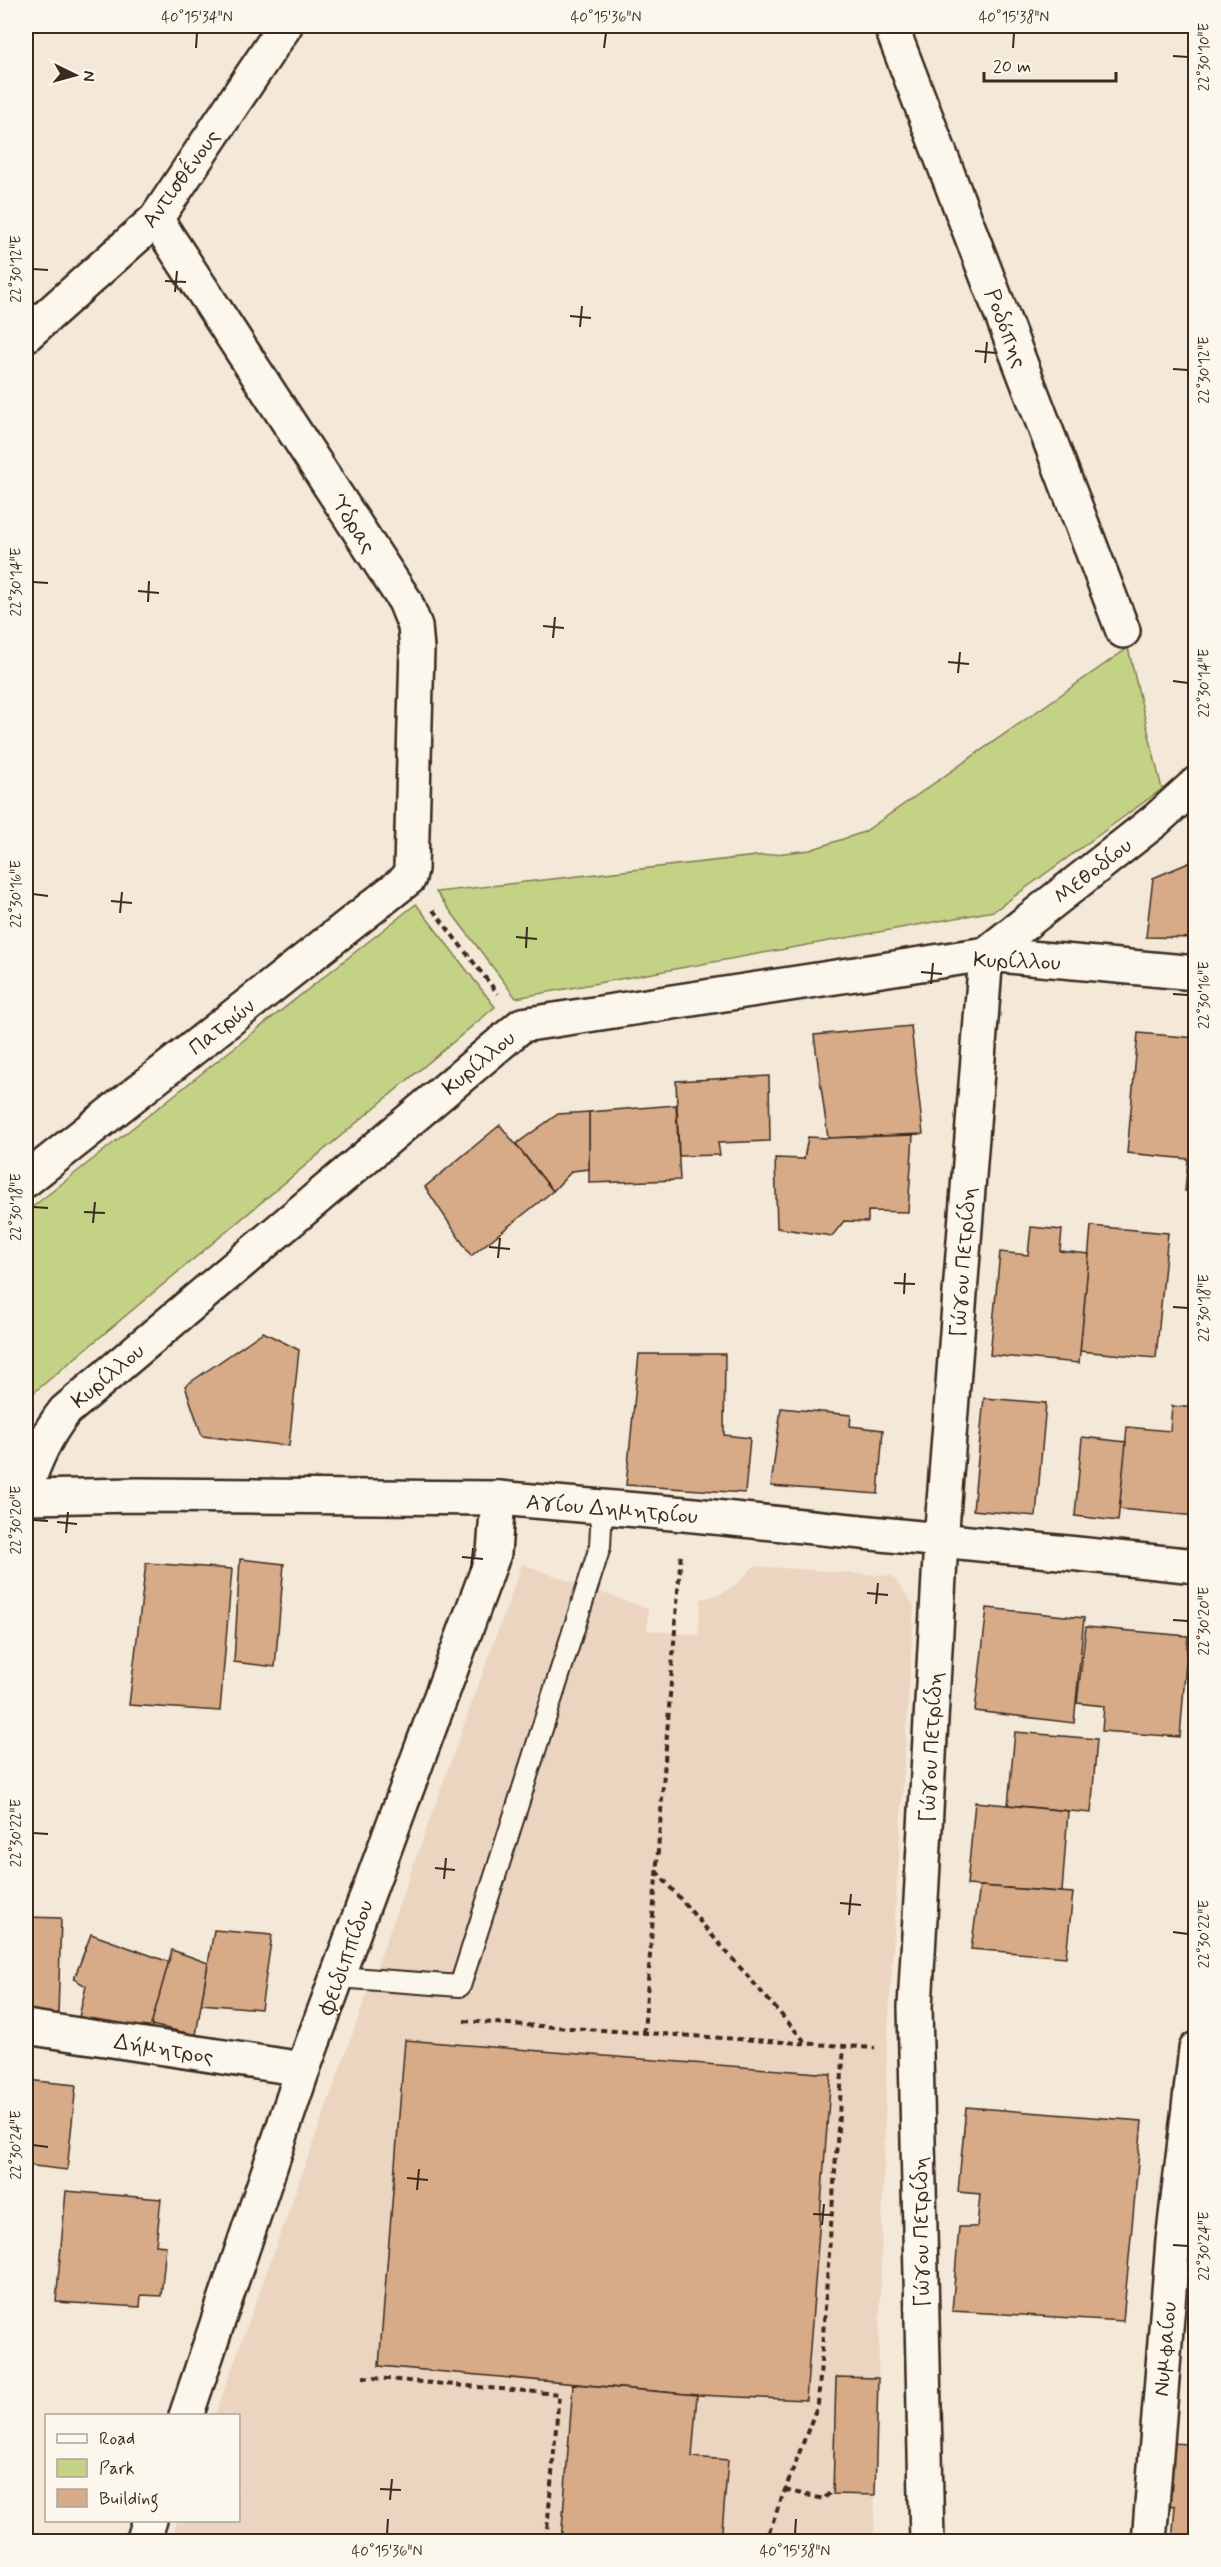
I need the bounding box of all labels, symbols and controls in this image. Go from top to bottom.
text: 40°15'34"N [161,8,233,28]
text: 40°15'36"N [571,8,641,28]
text: 40°15'38"N [979,8,1049,28]
text: 22°30'10"E [1195,23,1215,91]
north arrow [45,45,105,105]
scale bar [984,45,1116,83]
text: 20 m [993,55,1031,79]
text: N [78,70,99,82]
street label: Αντισθένους [136,124,227,234]
text: 22°30'12"E [7,235,27,303]
street label: Ροδόπης [977,285,1033,372]
text: 22°30'12"E [1195,336,1215,404]
street label: Ύδρας [323,489,382,559]
text: 22°30'14"E [7,547,27,616]
text: 22°30'14"E [1195,648,1215,717]
street label: Μεθοδίου [1048,832,1138,911]
text: 22°30'16"E [7,860,27,928]
street label: Κυρίλλου [973,946,1061,978]
text: 22°30'16"E [1195,961,1215,1029]
street label: Πατρών [183,993,261,1062]
street label: Κυρίλλου [437,1025,522,1102]
text: 22°30'18"E [7,1173,27,1241]
street label: Γώγου Πετρίδη [945,1186,983,1338]
text: 22°30'18"E [1195,1274,1215,1342]
street label: Κυρίλλου [66,1338,151,1415]
text: 22°30'20"E [7,1485,27,1555]
street label: Αγίου Δημητρίου [525,1489,699,1531]
text: 22°30'20"E [1195,1586,1215,1656]
street label: Γώγου Πετρίδη [914,1671,950,1823]
text: 22°30'22"E [7,1799,27,1867]
street label: Φειδιππίδου [313,1896,381,2020]
text: 22°30'22"E [1195,1900,1215,1968]
street label: Δήμητρος [112,2028,215,2072]
text: 22°30'24"E [7,2110,27,2180]
street label: Γώγου Πετρίδη [907,2156,937,2308]
text: 22°30'24"E [1195,2211,1215,2281]
street label: Νυμφαίου [1148,2300,1184,2398]
legend [45,2414,240,2522]
text: Road [99,2427,135,2451]
text: Park [99,2457,135,2481]
text: Building [99,2487,159,2513]
text: 40°15'36"N [352,2542,422,2562]
text: 40°15'38"N [760,2542,830,2562]

